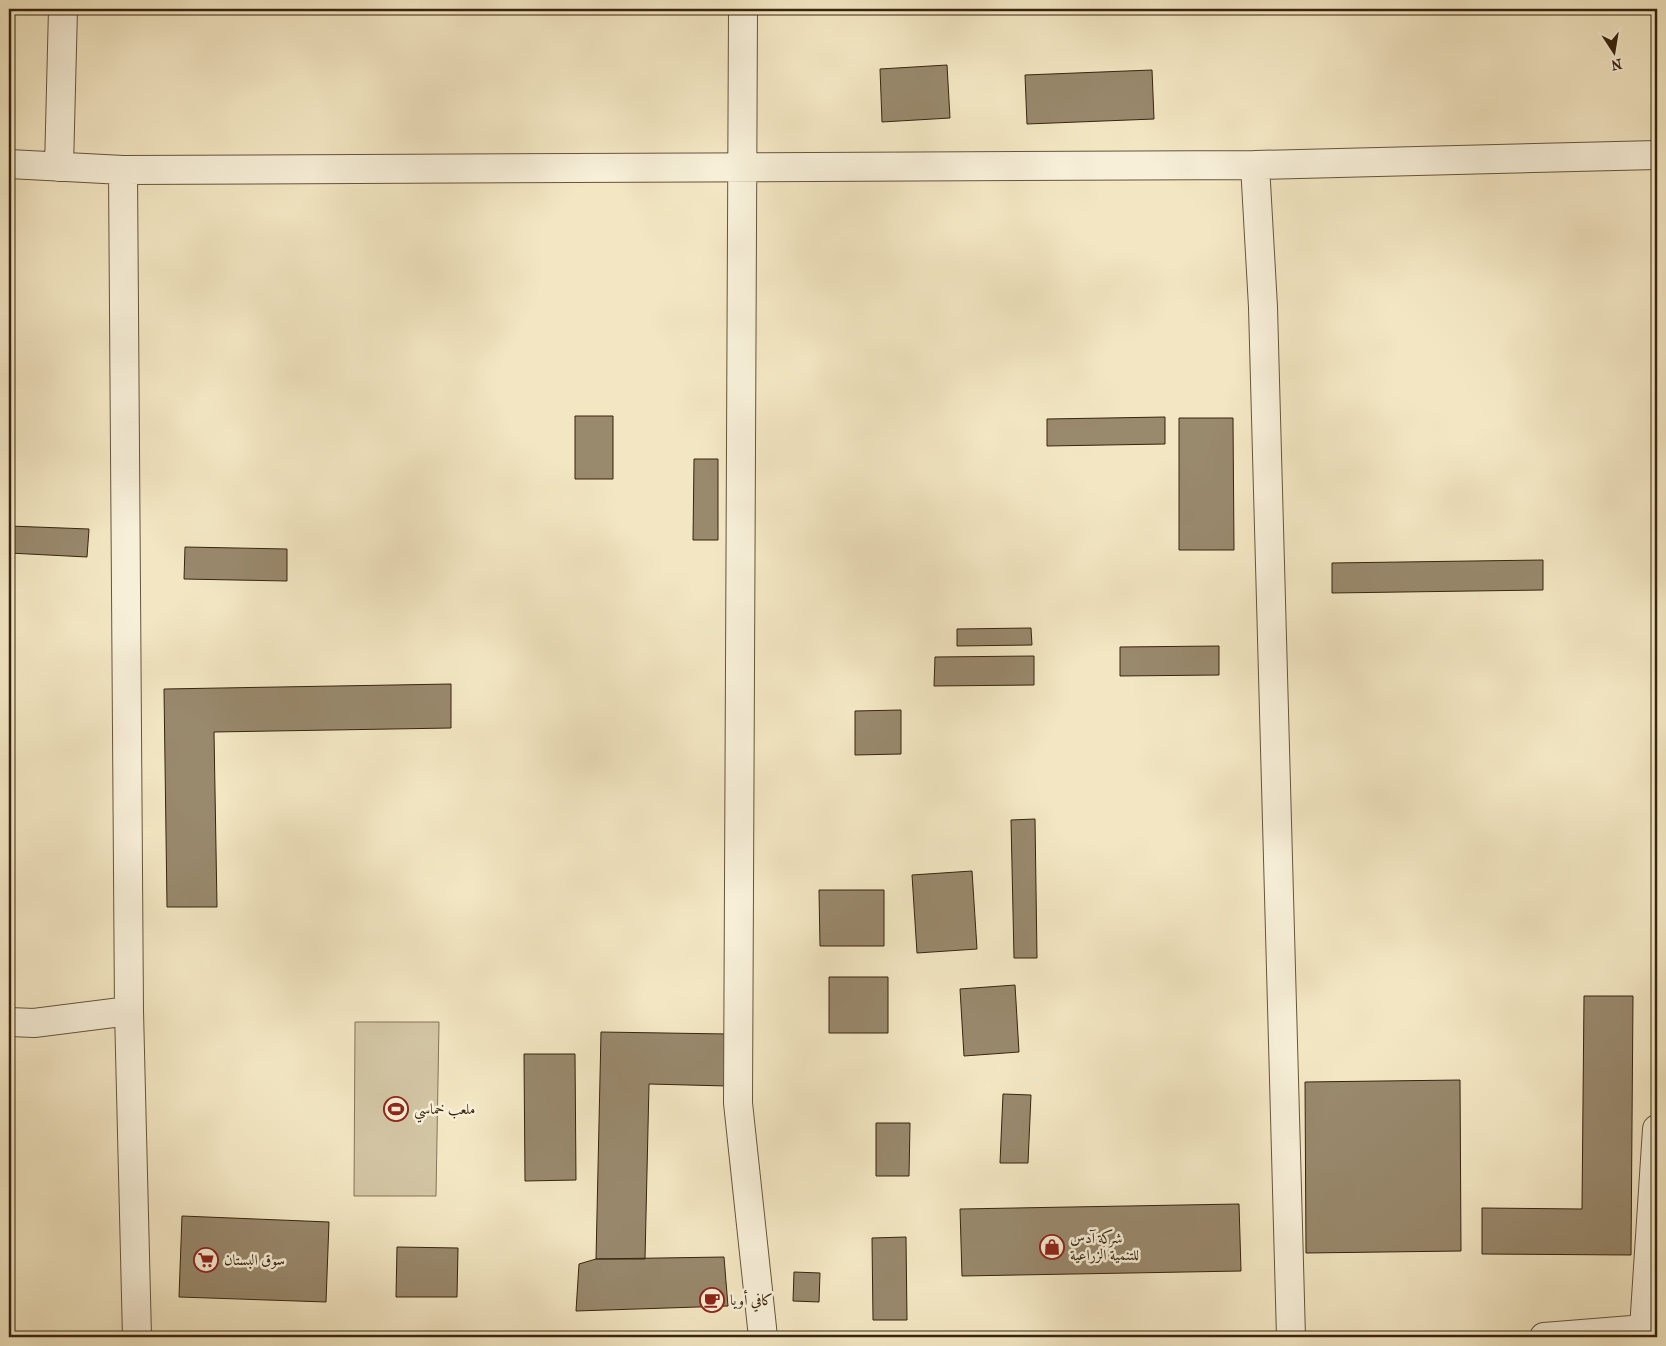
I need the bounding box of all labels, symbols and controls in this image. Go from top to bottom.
north arrow [1588,28,1638,78]
text: N [1609,55,1624,74]
sports icon: ملعب خماسي [383,1096,409,1122]
place label: ملعب خماسي [414,1100,475,1123]
place label: شركة آدس للتنمية الزراعية [1070,1229,1139,1264]
shop icon: شركة آدس للتنمية الزراعية [1039,1234,1065,1260]
supermarket icon: سوق البستان [193,1247,219,1273]
place label: سوق البستان [224,1251,285,1269]
cafe icon: كافي أويا [699,1287,725,1313]
place label: كافي أويا [730,1289,773,1312]

